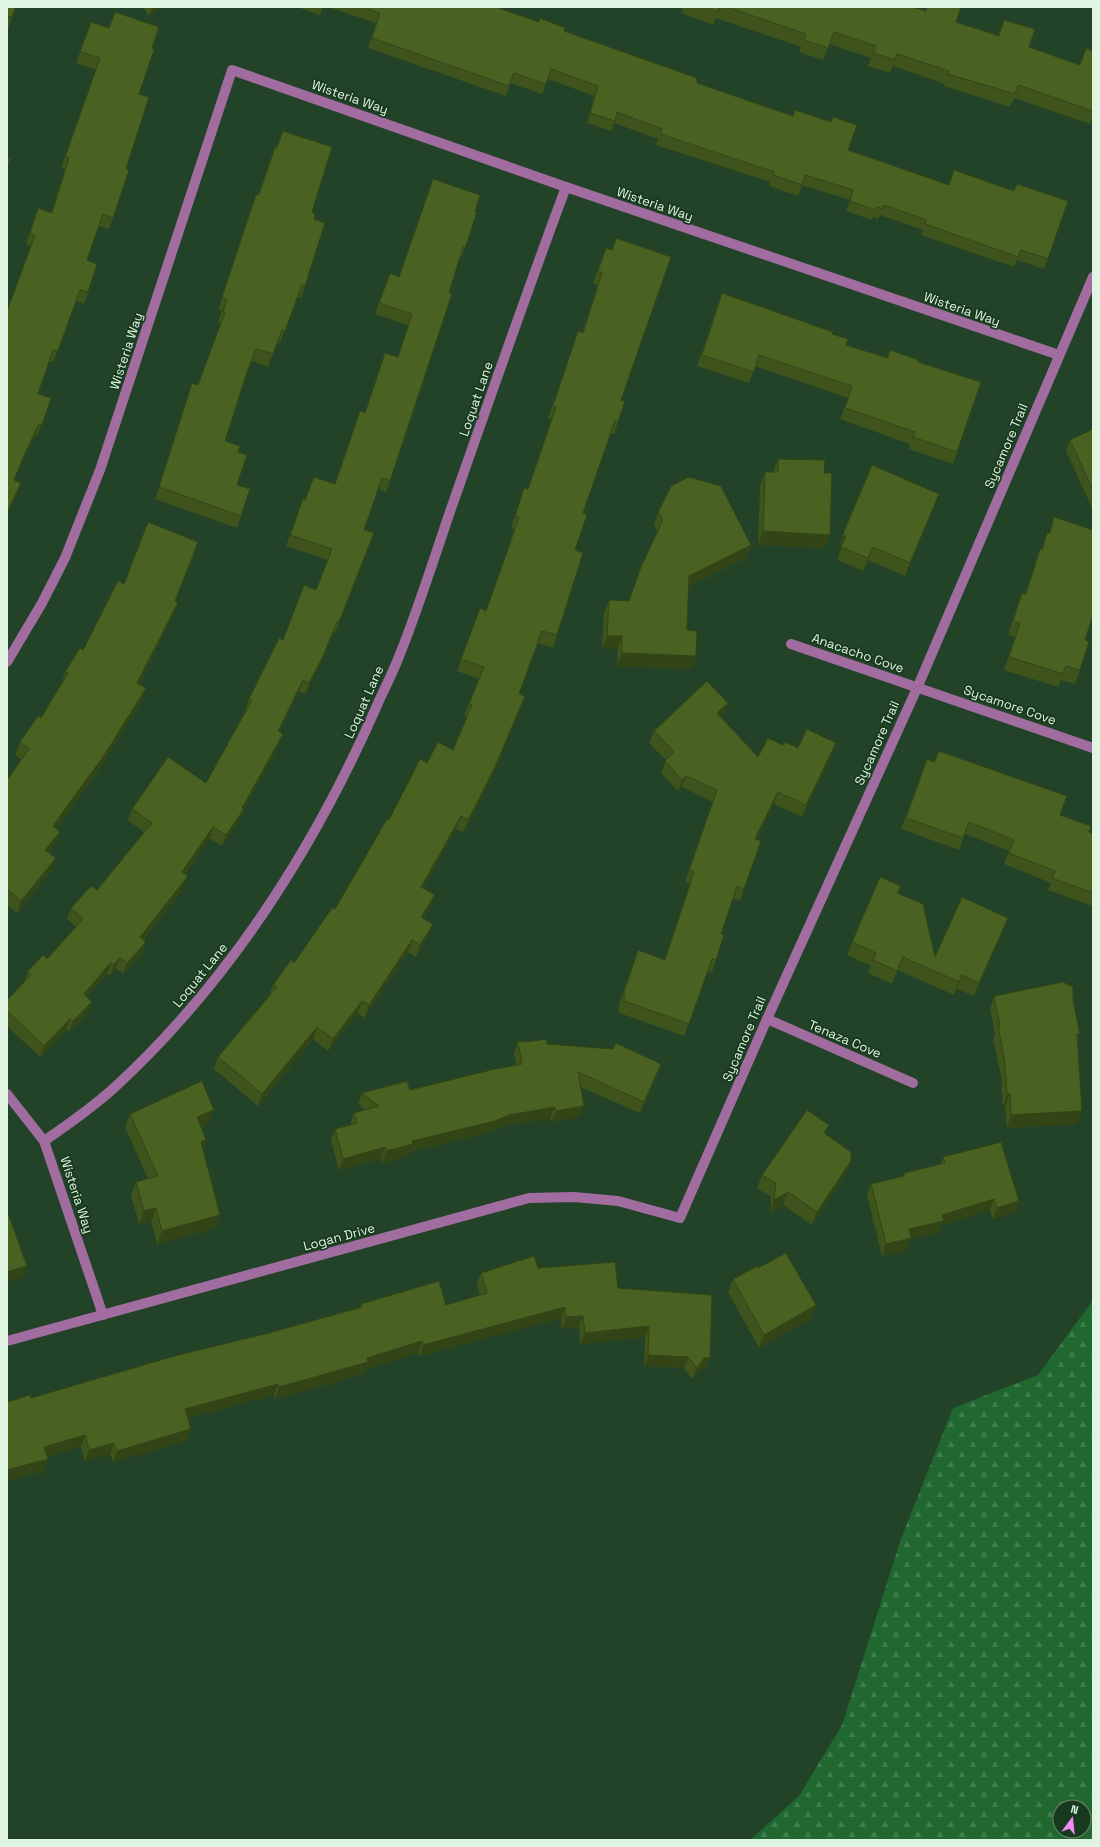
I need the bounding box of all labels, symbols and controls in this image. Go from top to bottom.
street label: Wisteria Way [309,76,391,118]
street label: Wisteria Way [614,183,696,225]
street label: Wisteria Way [921,288,1003,330]
street label: Wisteria Way [106,310,146,392]
street label: Loquat Lane [455,359,497,439]
street label: Sycamore Trail [980,401,1032,491]
street label: Anacacho Cove [810,629,906,677]
street label: Loquat Lane [340,663,388,741]
street label: Sycamore Cove [962,681,1058,729]
street label: Sycamore Trail [851,698,903,788]
street label: Loquat Lane [169,939,231,1011]
street label: Sycamore Trail [718,994,770,1084]
street label: Tenaza Cove [806,1016,884,1062]
street label: Wisteria Way [57,1154,97,1236]
street label: Logan Drive [301,1219,377,1255]
north arrow [1052,1799,1092,1839]
text: N [1069,1802,1080,1817]

